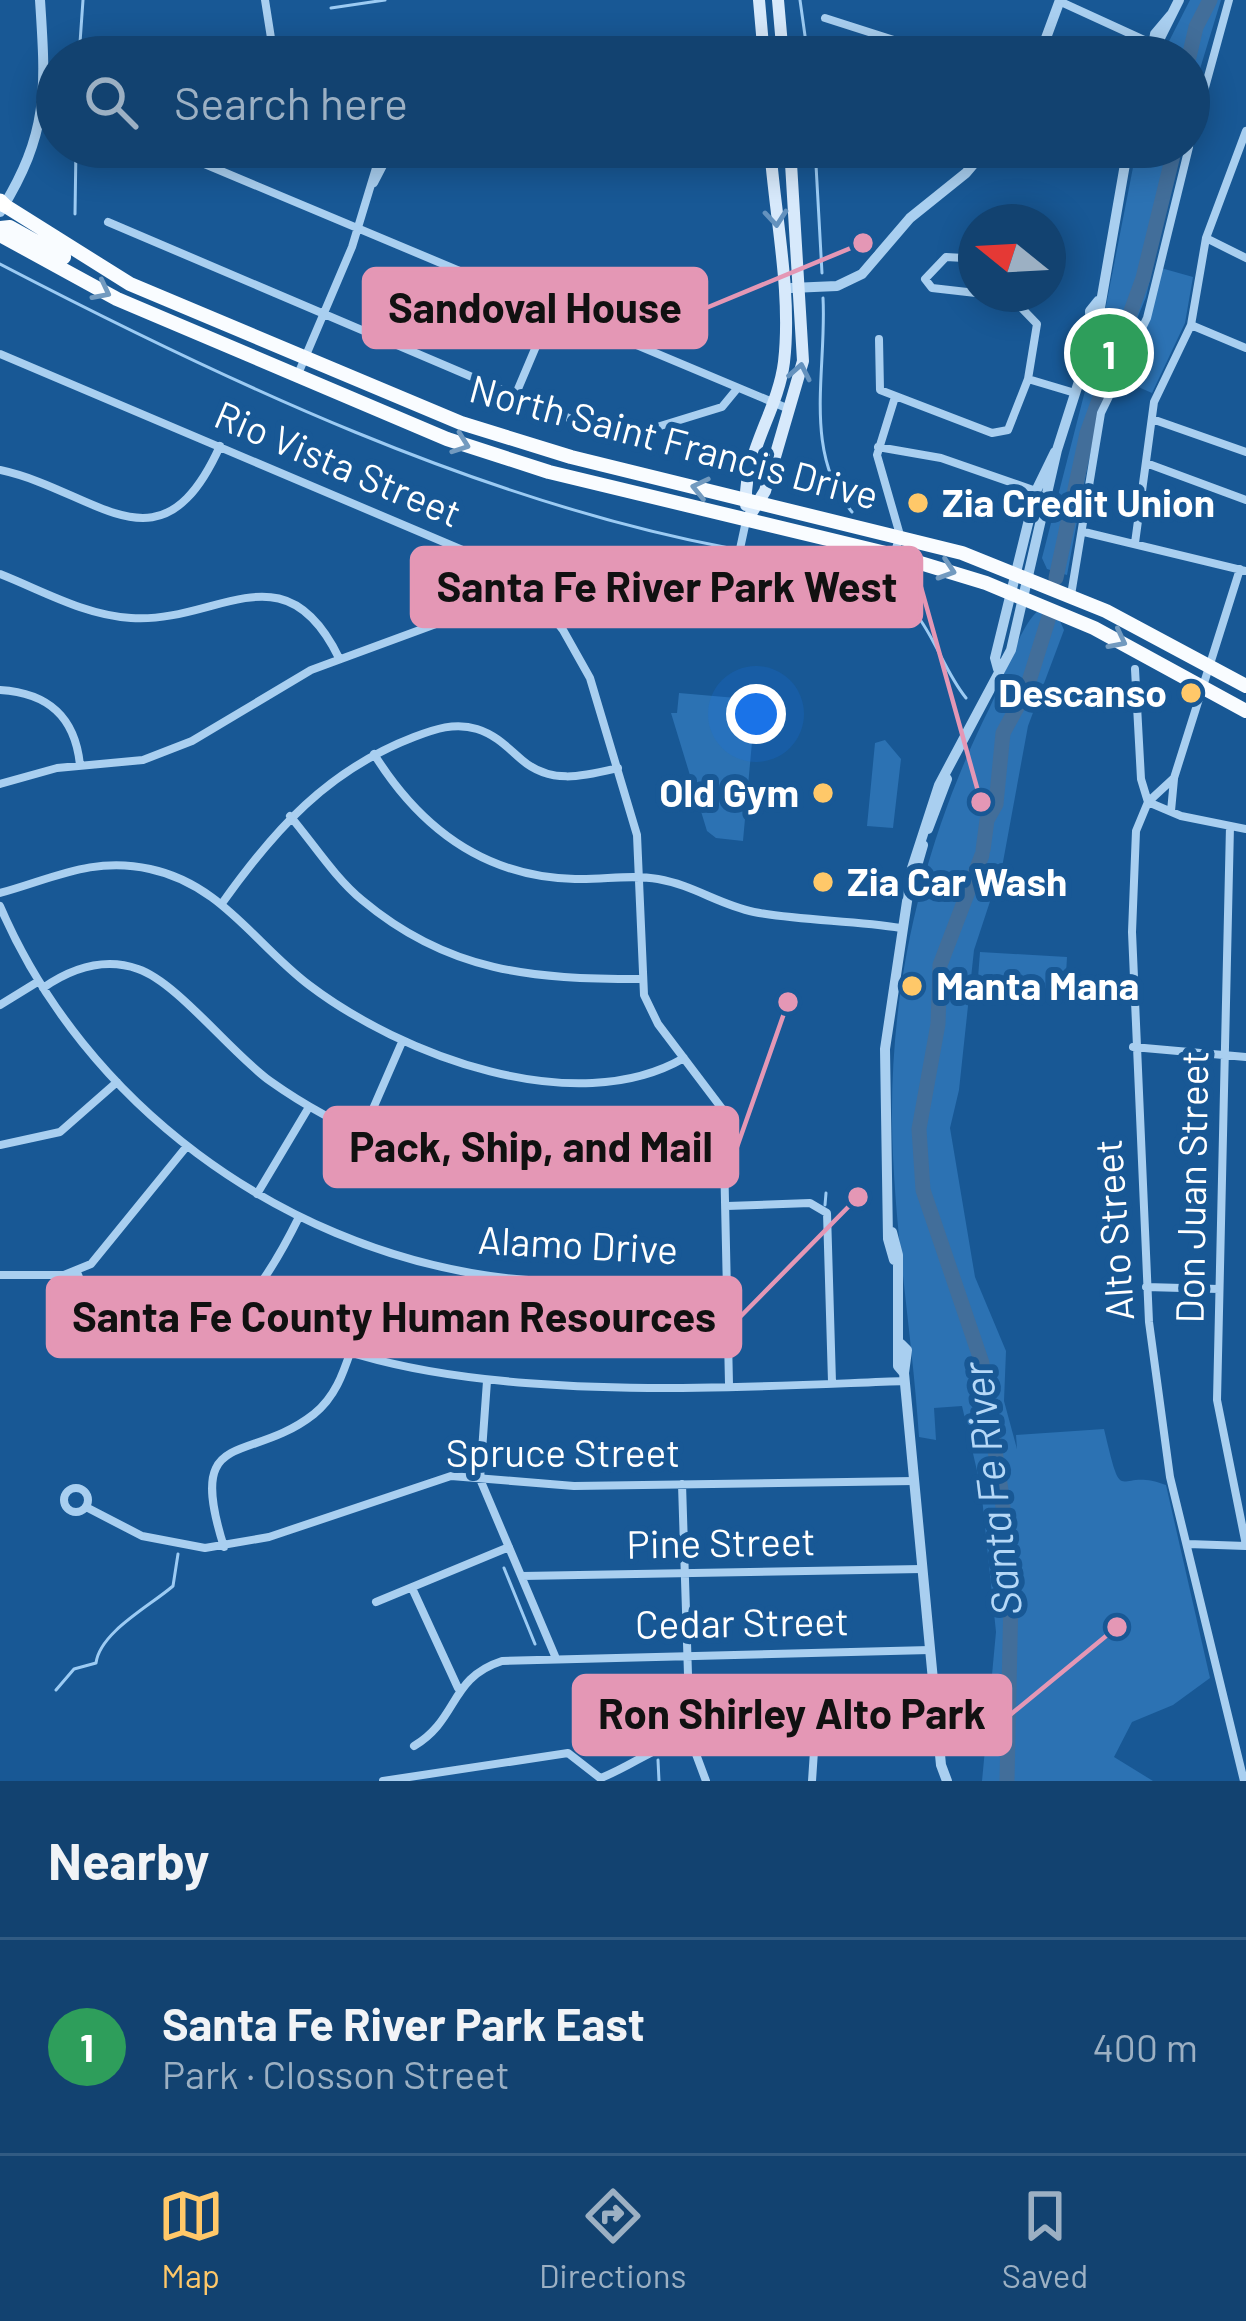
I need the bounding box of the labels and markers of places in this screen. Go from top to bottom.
callout: Sandoval House [364,269,706,347]
pin: 1 [1070,308,1148,398]
place label: Zia Credit Union [942,478,1215,525]
marker: Zia Credit Union [905,490,931,516]
callout: Santa Fe River Park West [412,548,921,626]
place label: Descanso [998,668,1167,715]
marker: Descanso [1178,680,1204,706]
place label: Old Gym [659,768,799,815]
marker: Old Gym [810,780,836,806]
place label: Zia Car Wash [847,857,1067,904]
marker: Zia Car Wash [810,869,836,895]
place label: Manta Mana [936,961,1139,1008]
marker: Manta Mana [899,973,925,999]
callout: Pack, Ship, and Mail [325,1108,737,1186]
callout: Santa Fe County Human Resources [48,1278,740,1356]
callout: Ron Shirley Alto Park [574,1676,1010,1754]

